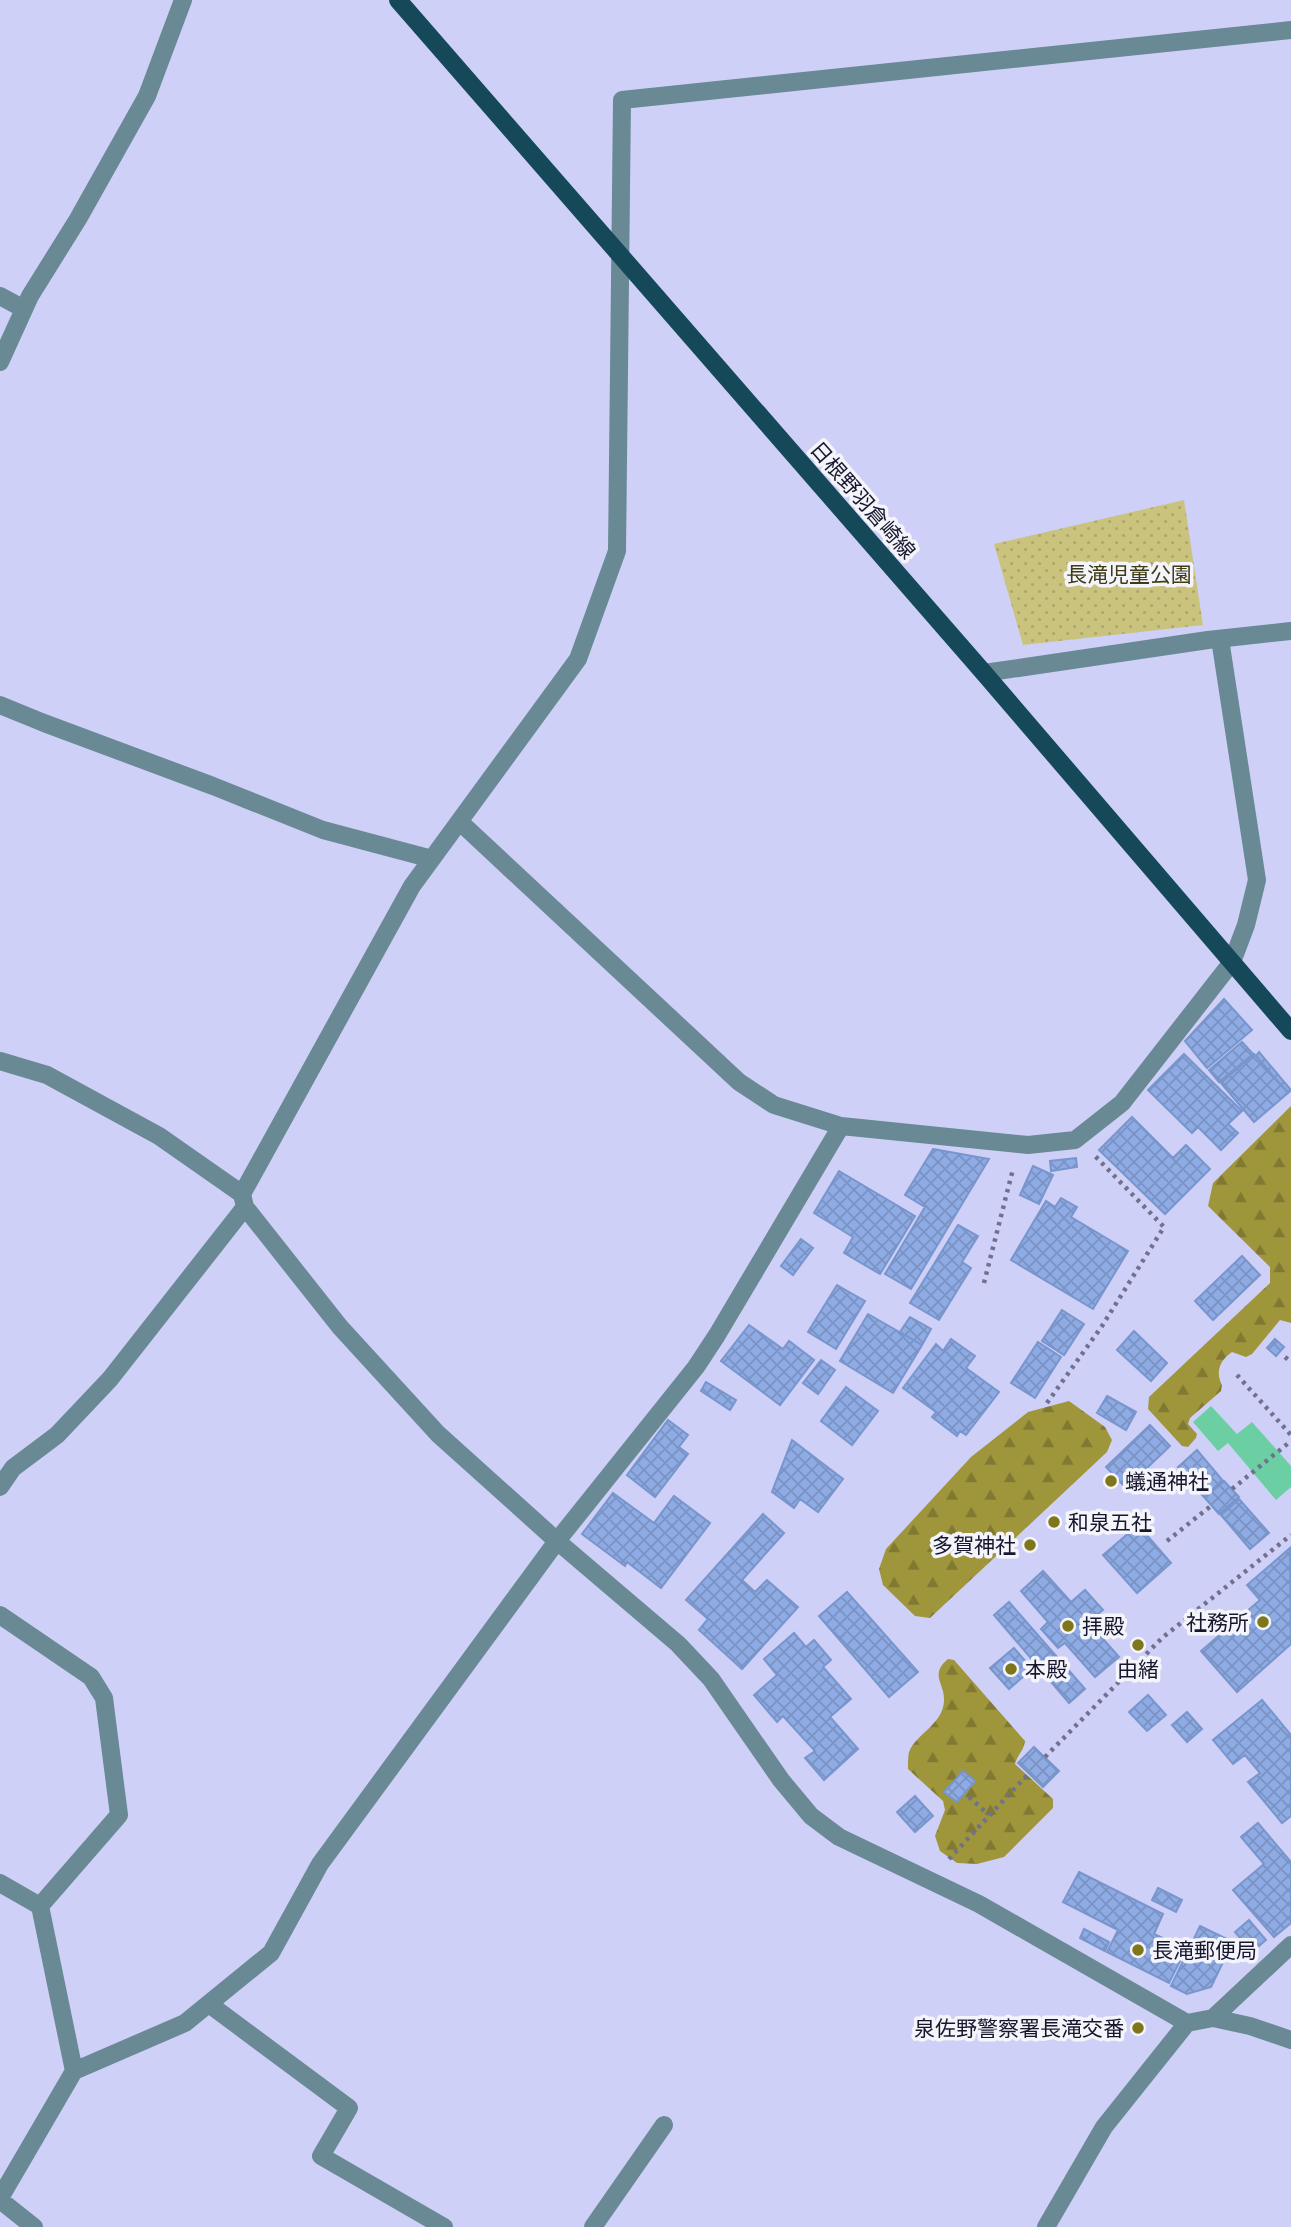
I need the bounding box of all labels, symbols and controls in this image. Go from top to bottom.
street label: 日根野羽倉崎線 [805,436,921,564]
park label: 長滝児童公園 [1066,561,1192,588]
place label: 蟻通神社 [1125,1468,1209,1495]
marker: 蟻通神社 [1103,1473,1119,1489]
place label: 和泉五社 [1068,1509,1152,1536]
marker: 和泉五社 [1046,1514,1062,1530]
place label: 多賀神社 [932,1532,1016,1559]
marker: 多賀神社 [1022,1537,1038,1553]
place label: 社務所 [1186,1609,1249,1636]
place label: 拝殿 [1082,1613,1124,1640]
marker: 社務所 [1255,1614,1271,1630]
marker: 拝殿 [1060,1618,1076,1634]
marker: 由緒 [1130,1637,1146,1653]
place label: 本殿 [1025,1656,1067,1683]
place label: 由緒 [1117,1656,1159,1683]
marker: 本殿 [1003,1661,1019,1677]
place label: 長滝郵便局 [1152,1937,1257,1964]
marker: 長滝郵便局 [1130,1942,1146,1958]
place label: 泉佐野警察署長滝交番 [914,2015,1124,2042]
marker: 泉佐野警察署長滝交番 [1130,2020,1146,2036]

